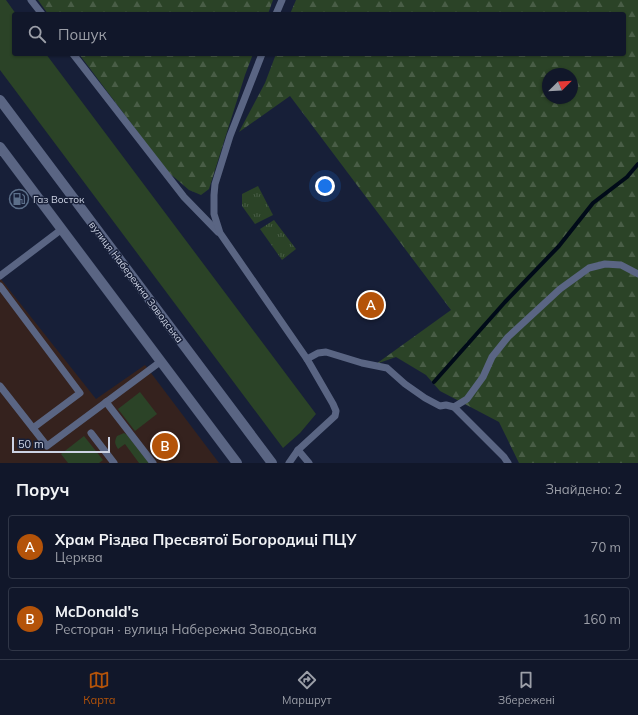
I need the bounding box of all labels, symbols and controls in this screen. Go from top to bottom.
search box [12,12,626,56]
icon: search [26,23,48,45]
text: Пошук [58,25,107,44]
north arrow [542,68,578,104]
your location [315,176,335,196]
fuel station icon: Газ Восток [8,188,30,210]
place label: Газ Восток [33,193,85,206]
street label: вулиця Набережна Заводська [86,219,186,345]
pin: A [358,290,384,320]
pin: B [152,431,178,461]
scale bar [12,435,110,454]
text: 50 m [18,437,44,451]
text: Поруч [16,479,69,500]
text: Знайдено: 2 [545,481,622,497]
text: Храм Різдва Пресвятої Богородиці ПЦУ [55,530,356,549]
text: A [25,539,35,555]
text: 70 m [591,539,621,555]
text: Церква [55,549,103,565]
text: McDonald's [55,602,139,621]
text: B [26,611,34,627]
text: 160 m [583,611,621,627]
text: Ресторан · вулиця Набережна Заводська [55,621,317,637]
tab: Карта [83,669,116,707]
tab: Маршрут [282,669,332,707]
tab: Збережені [498,669,555,707]

